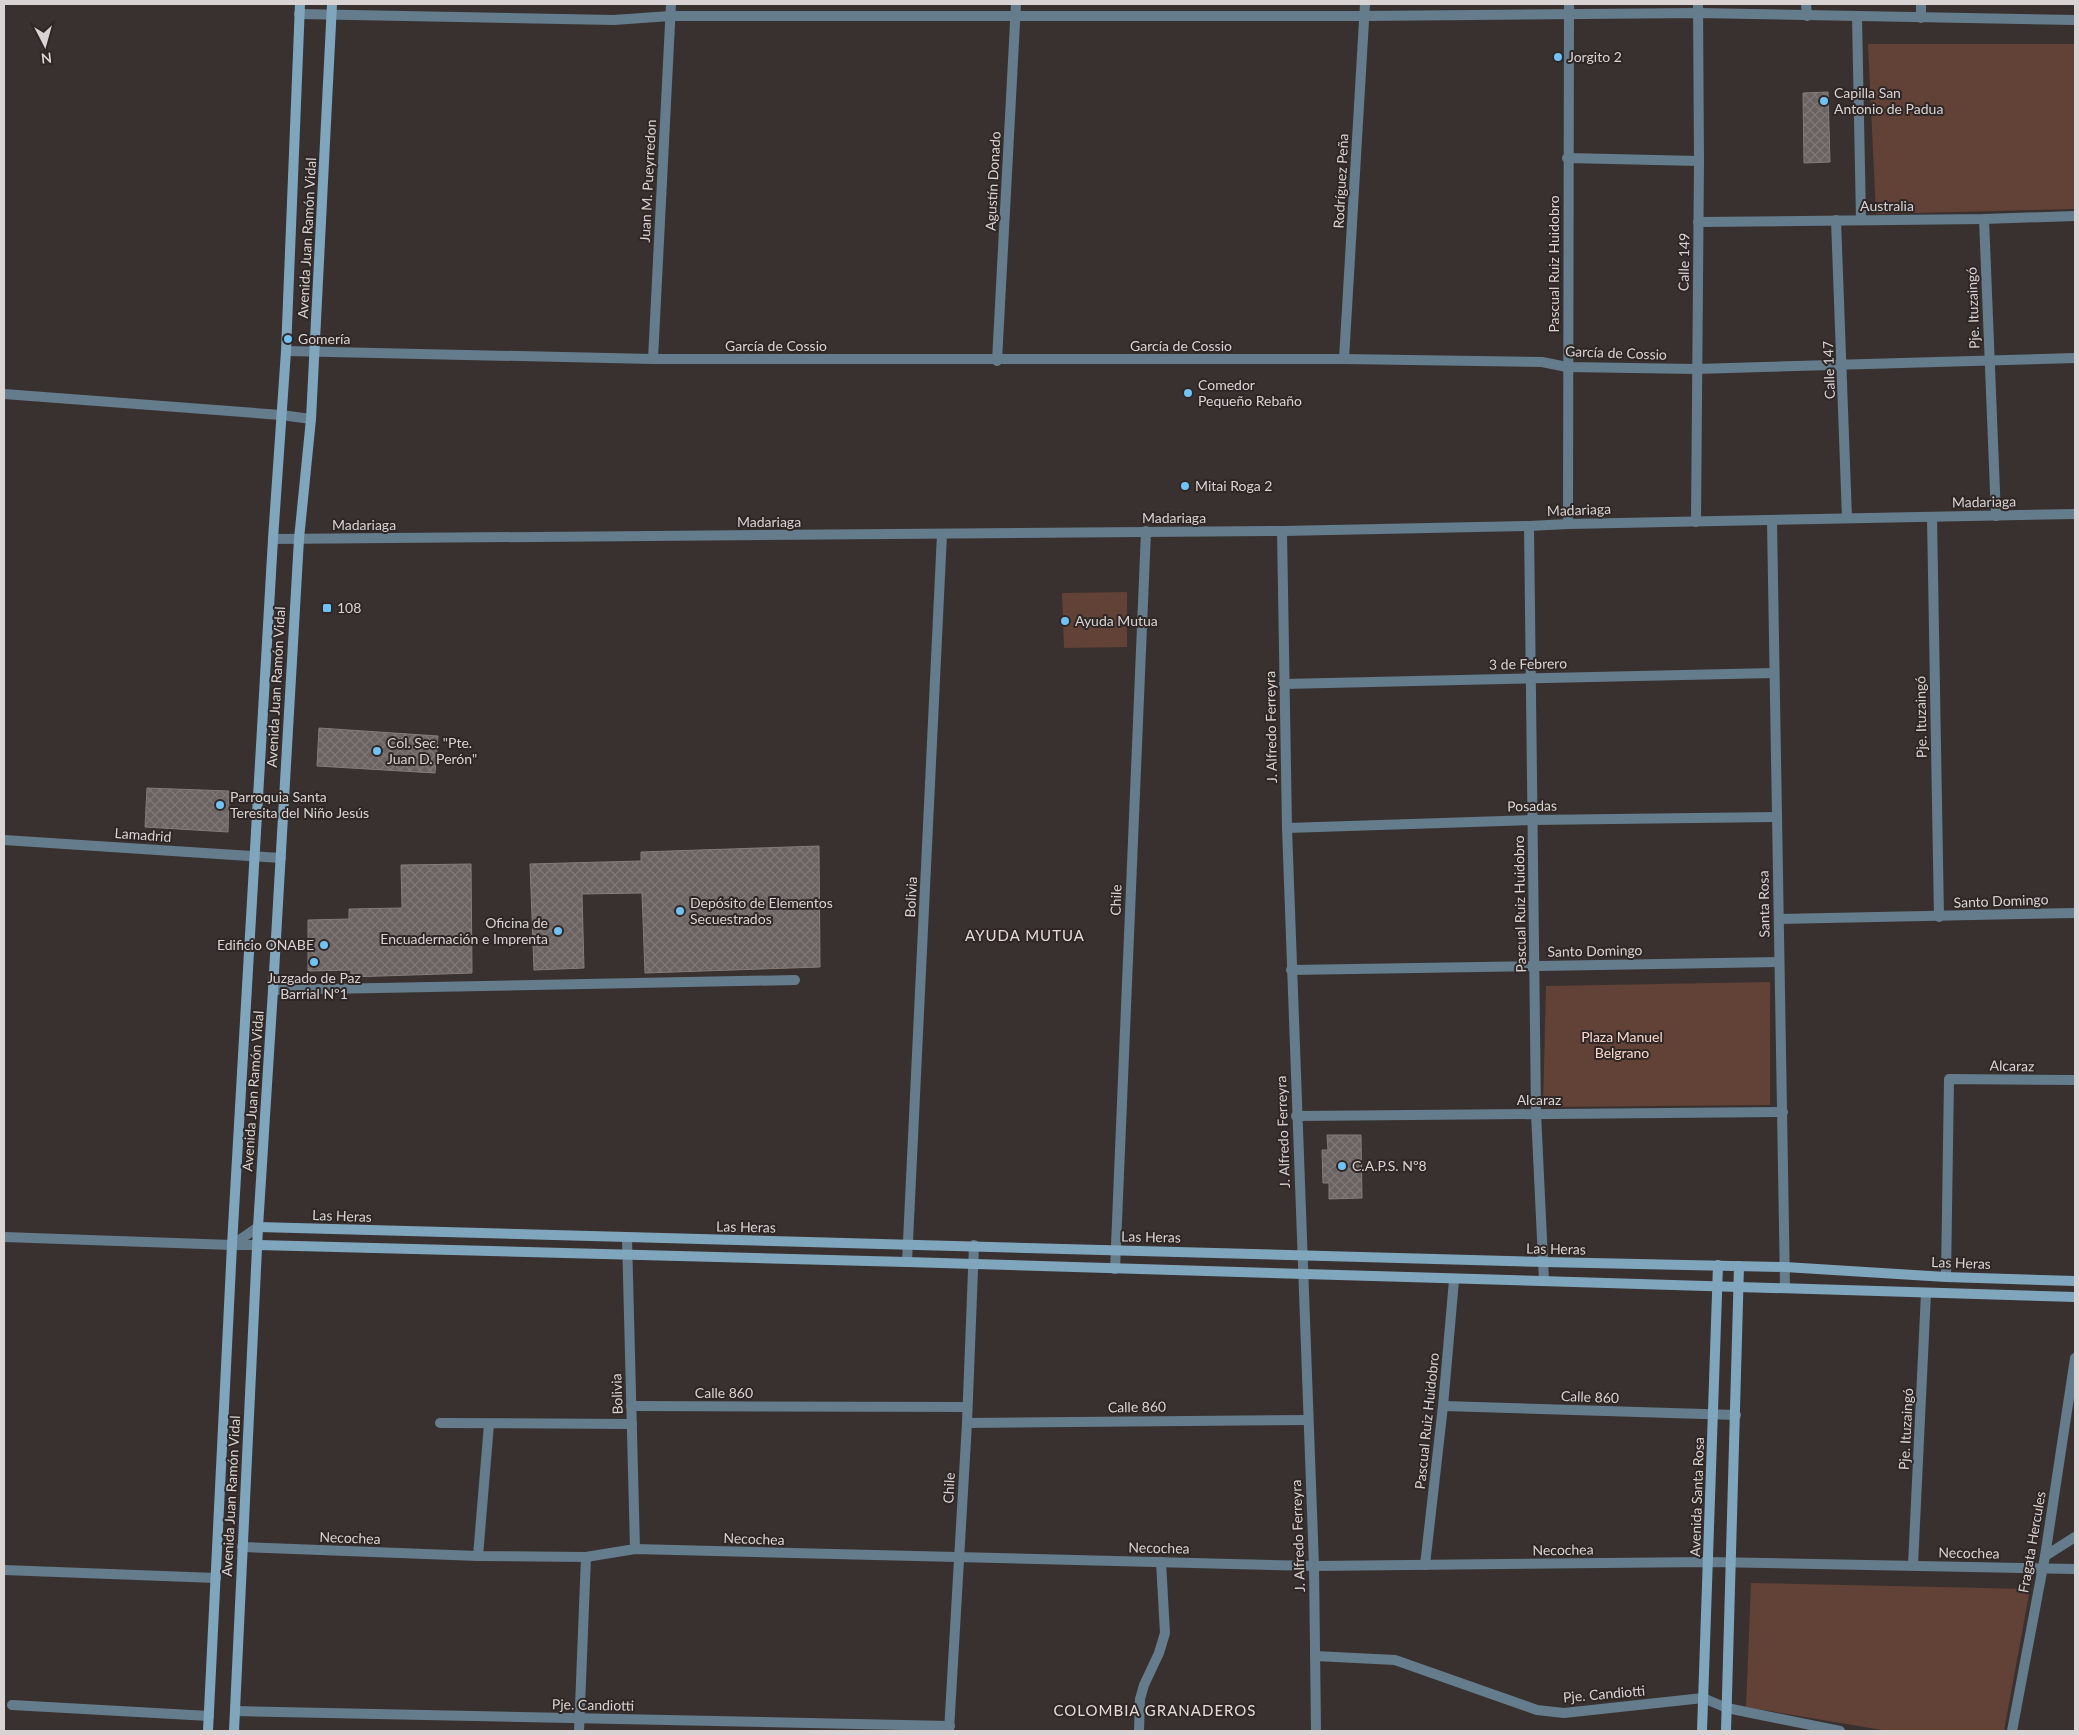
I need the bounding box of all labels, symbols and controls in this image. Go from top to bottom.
north arrow [20,20,70,70]
place label: Jorgito 2 [1568,48,1622,65]
text: N [40,49,53,67]
marker: Jorgito 2 [1552,51,1564,63]
place label: Capilla San Antonio de Padua [1834,84,1943,117]
marker: Capilla San Antonio de Padua [1818,95,1830,107]
street label: Juan M. Pueyrredon [636,119,659,243]
street label: Agustín Donado [981,131,1004,231]
street label: Rodríguez Peña [1330,133,1351,229]
street label: Avenida Juan Ramón Vidal [294,157,319,319]
street label: Pascual Ruiz Huidobro [1545,195,1562,333]
street label: Australia [1860,197,1914,214]
street label: Calle 149 [1674,233,1693,291]
street label: Pje. Ituzaingó [1963,267,1982,349]
place label: Gomería [298,330,350,347]
marker: Gomería [282,333,294,345]
street label: García de Cossio [725,337,827,354]
street label: García de Cossio [1130,337,1232,354]
street label: Calle 147 [1819,341,1838,399]
street label: García de Cossio [1565,342,1667,363]
place label: Comedor Pequeño Rebaño [1198,376,1302,409]
marker: Comedor Pequeño Rebaño [1182,387,1194,399]
place label: Mitai Roga 2 [1195,477,1272,494]
marker: Mitai Roga 2 [1179,480,1191,492]
street label: Madariaga [1952,492,2016,511]
street label: Madariaga [1547,500,1611,519]
street label: Madariaga [1142,509,1206,526]
street label: Madariaga [737,513,801,530]
street label: Madariaga [332,516,396,533]
place label: 108 [337,599,361,616]
marker: 108 [321,602,333,614]
street label: Avenida Juan Ramón Vidal [263,606,288,768]
place label: Ayuda Mutua [1075,612,1158,629]
marker: Ayuda Mutua [1059,615,1071,627]
street label: 3 de Febrero [1489,654,1567,673]
street label: J. Alfredo Ferreyra [1261,671,1280,783]
street label: Pje. Ituzaingó [1911,676,1930,758]
place label: Col. Sec. "Pte. Juan D. Perón" [387,734,477,767]
marker: Col. Sec. "Pte. Juan D. Perón" [371,745,383,757]
place label: Parroquia Santa Teresita del Niño Jesús [230,788,369,821]
street label: Posadas [1507,797,1557,814]
marker: Parroquia Santa Teresita del Niño Jesús [214,799,226,811]
street label: Lamadrid [114,824,172,845]
street label: Pascual Ruiz Huidobro [1510,835,1529,973]
street label: Santa Rosa [1754,870,1773,938]
street label: Bolivia [901,876,920,918]
street label: Chile [1106,884,1125,916]
street label: Santo Domingo [1953,890,2049,911]
place label: Depósito de Elementos Secuestrados [690,894,833,927]
marker: Depósito de Elementos Secuestrados [674,905,686,917]
place label: Oficina de Encuadernación e Imprenta [380,914,548,947]
marker: Oficina de Encuadernación e Imprenta [552,925,564,937]
district label: AYUDA MUTUA [965,926,1085,944]
place label: Edificio ONABE [217,936,314,953]
marker: Edificio ONABE [318,939,330,951]
street label: Santo Domingo [1547,941,1643,960]
marker: Juzgado de Paz Barrial Nº1 [308,956,320,968]
place label: Juzgado de Paz Barrial Nº1 [267,969,361,1002]
street label: Avenida Juan Ramón Vidal [238,1010,267,1172]
park label: Plaza Manuel Belgrano [1581,1028,1663,1061]
street label: Alcaraz [1990,1057,2034,1074]
street label: J. Alfredo Ferreyra [1272,1076,1293,1188]
street label: Alcaraz [1517,1091,1561,1108]
place label: C.A.P.S. Nº8 [1352,1157,1427,1174]
marker: C.A.P.S. Nº8 [1336,1160,1348,1172]
street label: Las Heras [312,1206,372,1225]
street label: Las Heras [716,1217,776,1236]
street label: Las Heras [1121,1227,1181,1246]
street label: Las Heras [1526,1239,1586,1258]
street label: Las Heras [1931,1253,1991,1272]
street label: Pascual Ruiz Huidobro [1411,1352,1442,1490]
street label: Bolivia [607,1373,626,1415]
street label: Calle 860 [695,1384,753,1401]
street label: Calle 860 [1561,1387,1619,1406]
street label: Pje. Ituzaingó [1895,1387,1916,1470]
street label: Calle 860 [1108,1397,1166,1416]
street label: Avenida Juan Ramón Vidal [218,1415,243,1577]
street label: Avenida Santa Rosa [1686,1437,1707,1557]
street label: Chile [939,1472,958,1504]
street label: J. Alfredo Ferreyra [1287,1480,1308,1592]
street label: Fragata Hercules [2014,1490,2049,1594]
street label: Necochea [319,1528,381,1547]
street label: Necochea [723,1529,785,1548]
street label: Necochea [1128,1538,1190,1557]
street label: Necochea [1532,1540,1594,1559]
street label: Necochea [1938,1543,2000,1562]
street label: Pje. Candiotti [1562,1681,1646,1706]
street label: Pje. Candiotti [552,1695,634,1714]
district label: COLOMBIA GRANADEROS [1054,1701,1256,1719]

